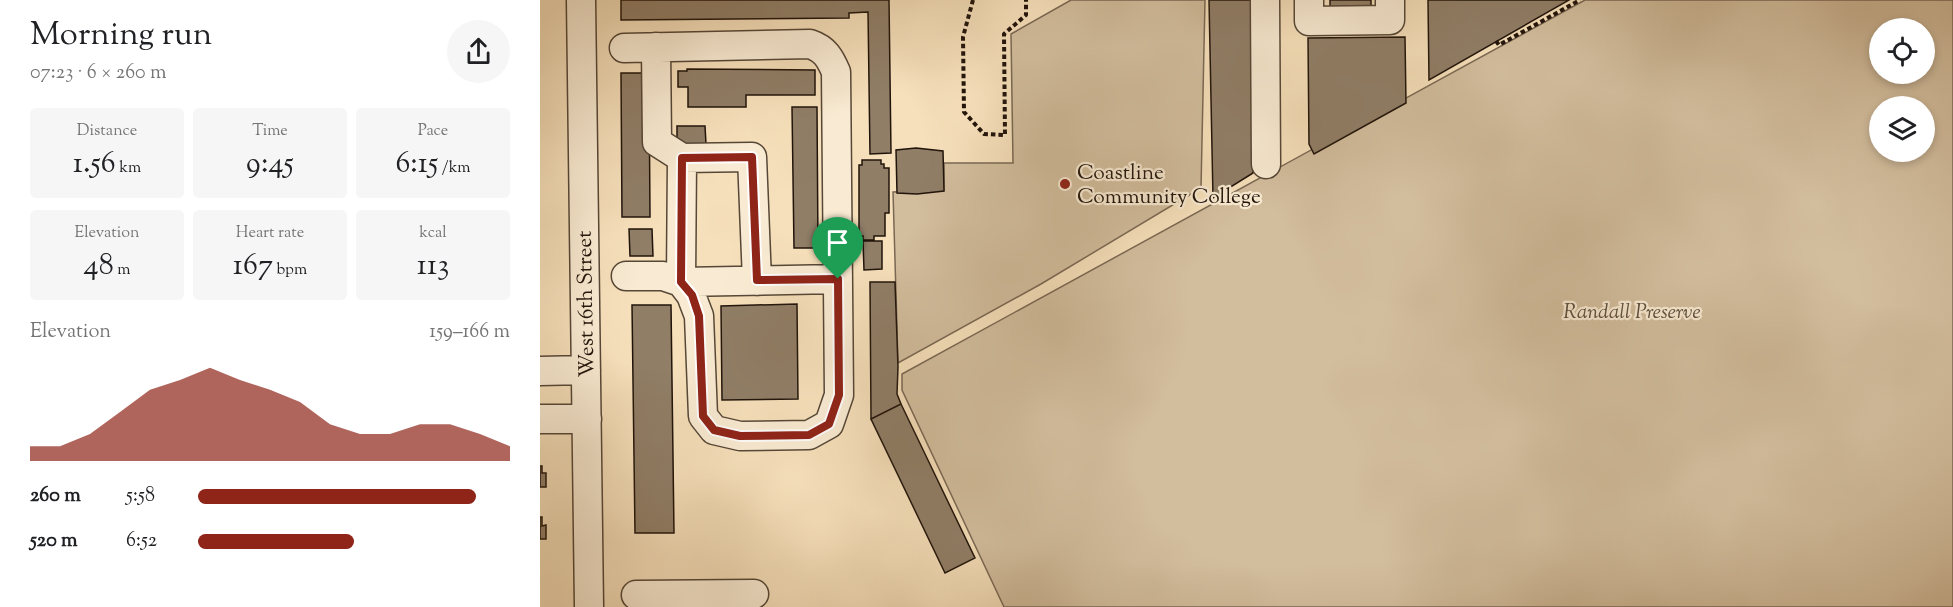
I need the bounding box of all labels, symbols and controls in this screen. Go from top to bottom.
text: Morning run [30,12,212,60]
map controls [1869,18,1935,162]
button: locate [1869,18,1935,84]
button: share [447,20,510,83]
text: 07:23 · 6 × 260 m [30,59,166,88]
button: layers [1869,96,1935,162]
text: Distance [77,120,137,143]
text: Time [252,120,288,143]
text: Pace [418,120,448,143]
text: 1.56 [73,143,116,186]
text: 9:45 [246,143,294,186]
text: 6:15 [395,143,438,186]
text: km [116,157,141,180]
text: /km [438,157,471,180]
place label: Coastline Community College [1077,159,1261,213]
marker: Coastline Community College [1058,177,1072,191]
pin [812,217,863,279]
text: Elevation [75,222,139,245]
text: Heart rate [236,222,304,245]
text: kcal [419,222,447,245]
icon: arrive [821,226,854,259]
street label: West 16th Street [571,230,603,378]
text: 48 [84,245,114,288]
text: 167 [233,245,273,288]
text: 113 [417,245,449,288]
text: m [114,259,130,282]
text: bpm [273,259,307,282]
park label: Randall Preserve [1563,298,1701,328]
text: Elevation [30,318,111,347]
text: 159–166 m [429,318,510,347]
text: 260 m [30,482,81,511]
text: 5:58 [126,482,155,511]
text: 520 m [30,527,78,556]
text: 6:52 [126,527,157,556]

